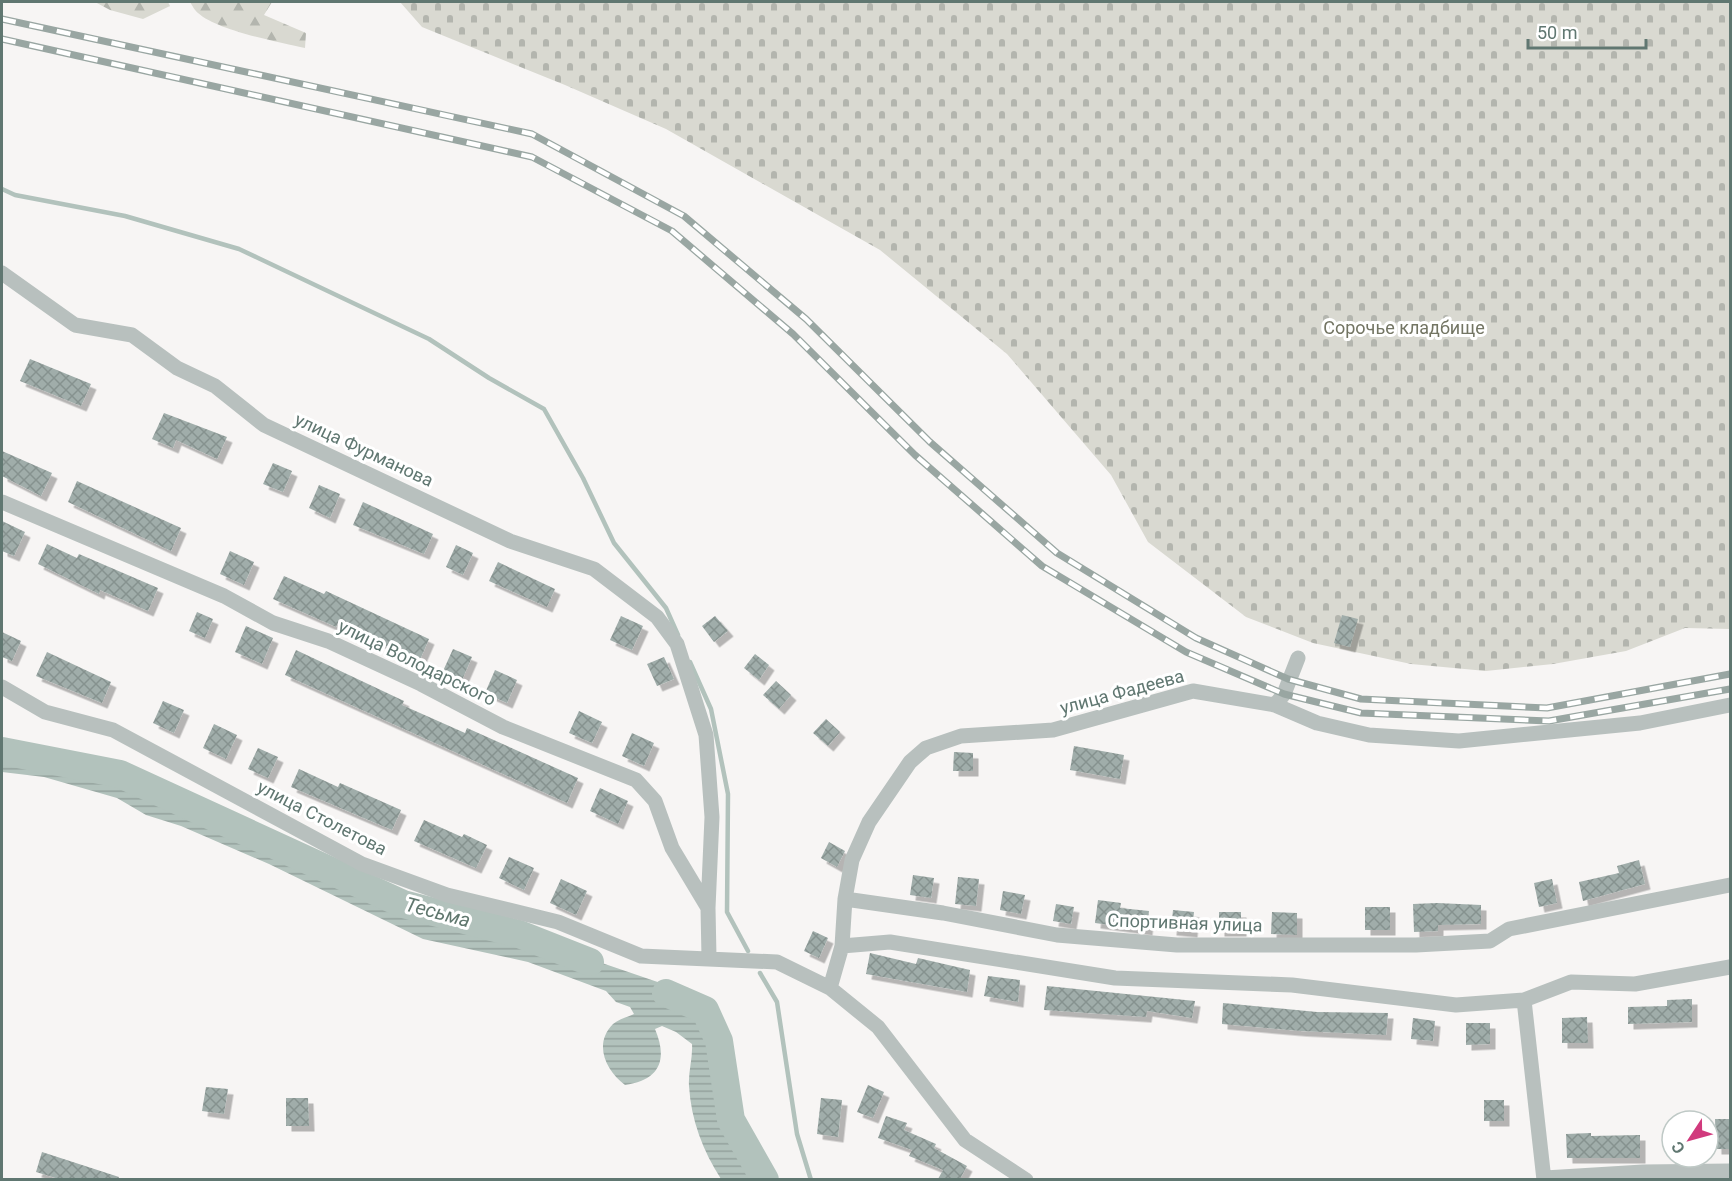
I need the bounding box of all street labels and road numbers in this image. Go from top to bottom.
street label: улица Фурманова [292,408,437,491]
street label: улица Володарского [335,615,500,710]
street label: улица Фадеева [1058,665,1186,718]
street label: улица Столетова [254,776,390,859]
street label: Спортивная улица [1107,909,1263,936]

